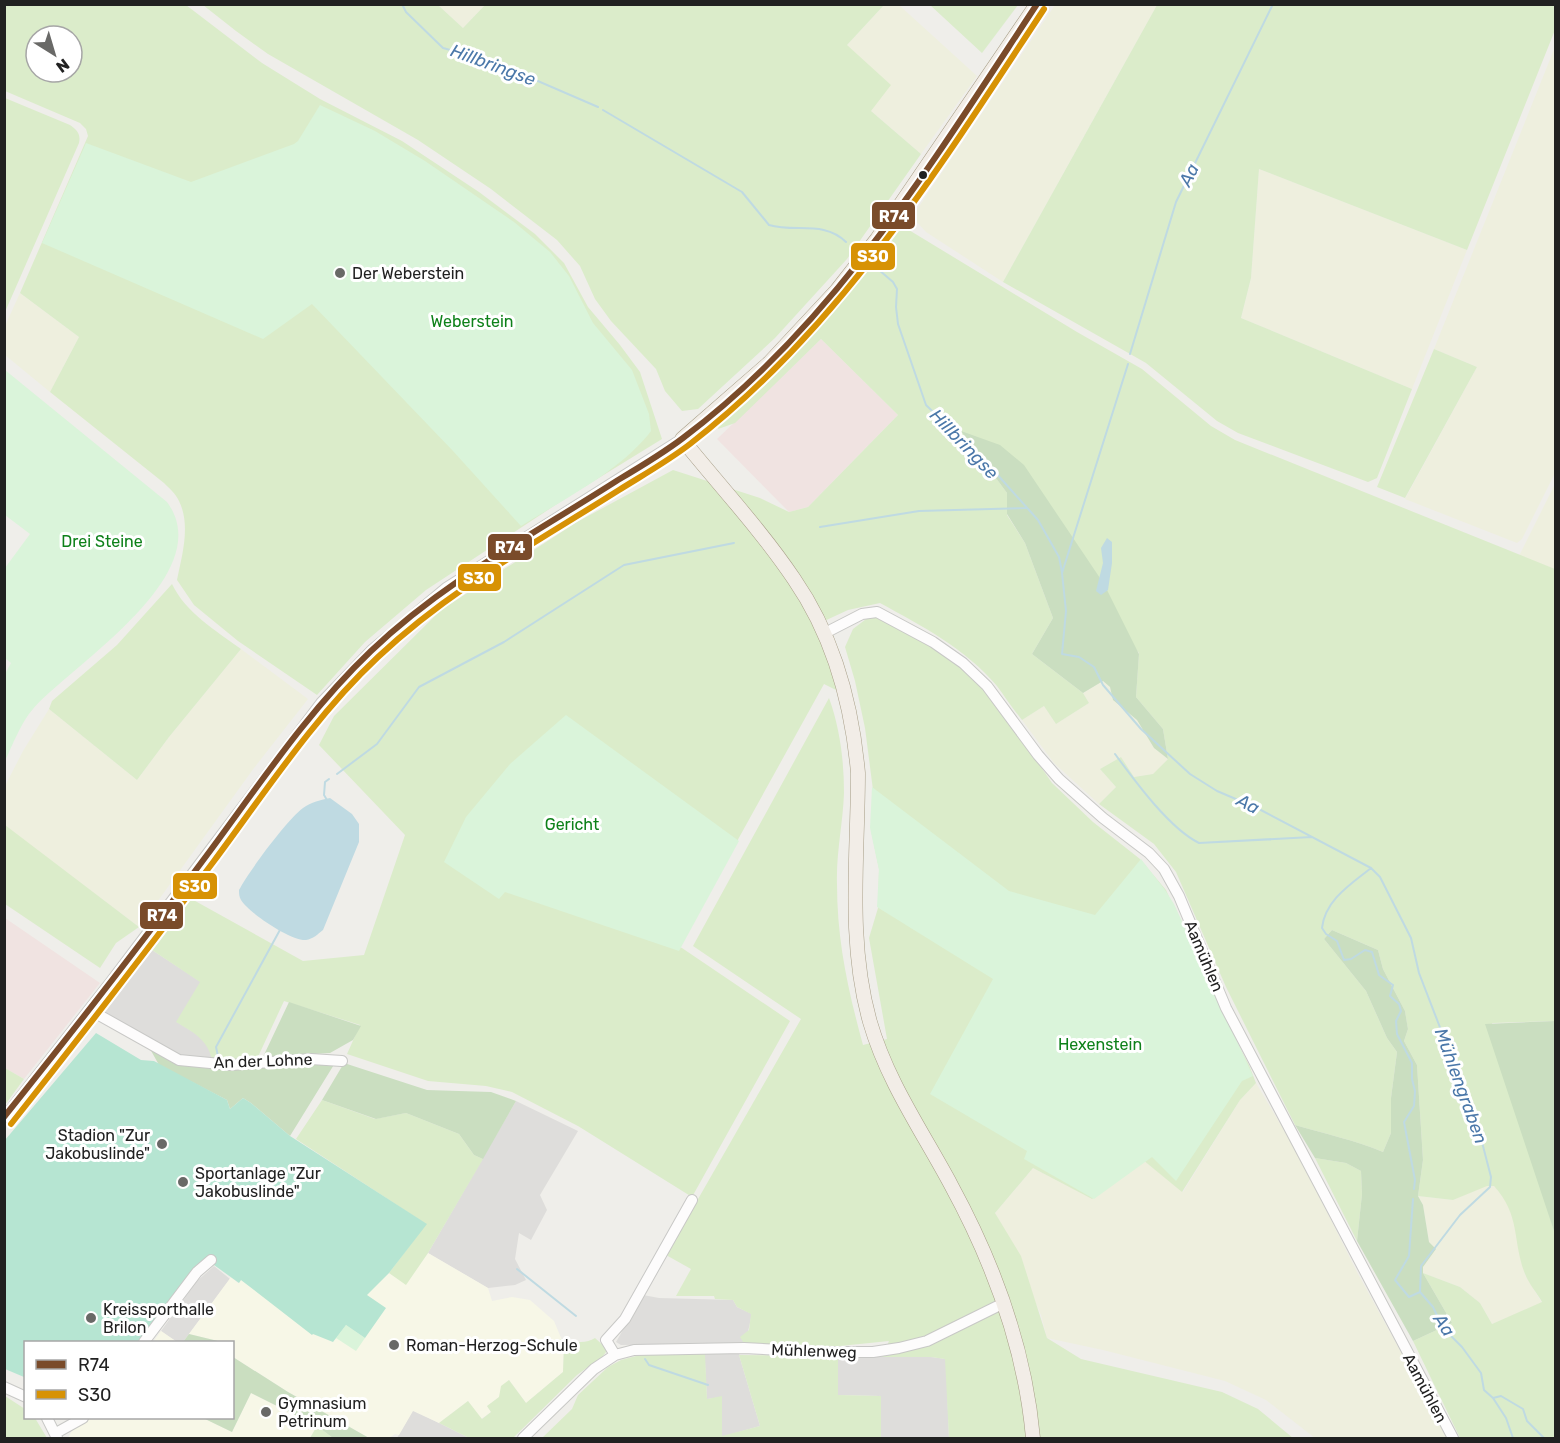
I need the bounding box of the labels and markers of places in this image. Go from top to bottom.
unlabelled marker [917,169,929,181]
place label: Der Weberstein [352,264,464,283]
marker: Der Weberstein [333,266,347,280]
place label: Stadion "Zur Jakobuslinde" [45,1126,150,1163]
marker: Stadion "Zur Jakobuslinde" [155,1137,169,1151]
place label: Sportanlage "Zur Jakobuslinde" [195,1164,321,1201]
marker: Sportanlage "Zur Jakobuslinde" [176,1175,190,1189]
place label: Kreissporthalle Brilon [103,1300,214,1337]
marker: Kreissporthalle Brilon [84,1311,98,1325]
place label: Roman-Herzog-Schule [406,1336,578,1355]
marker: Roman-Herzog-Schule [387,1338,401,1352]
place label: Gymnasium Petrinum [278,1394,366,1431]
marker: Gymnasium Petrinum [259,1405,273,1419]

